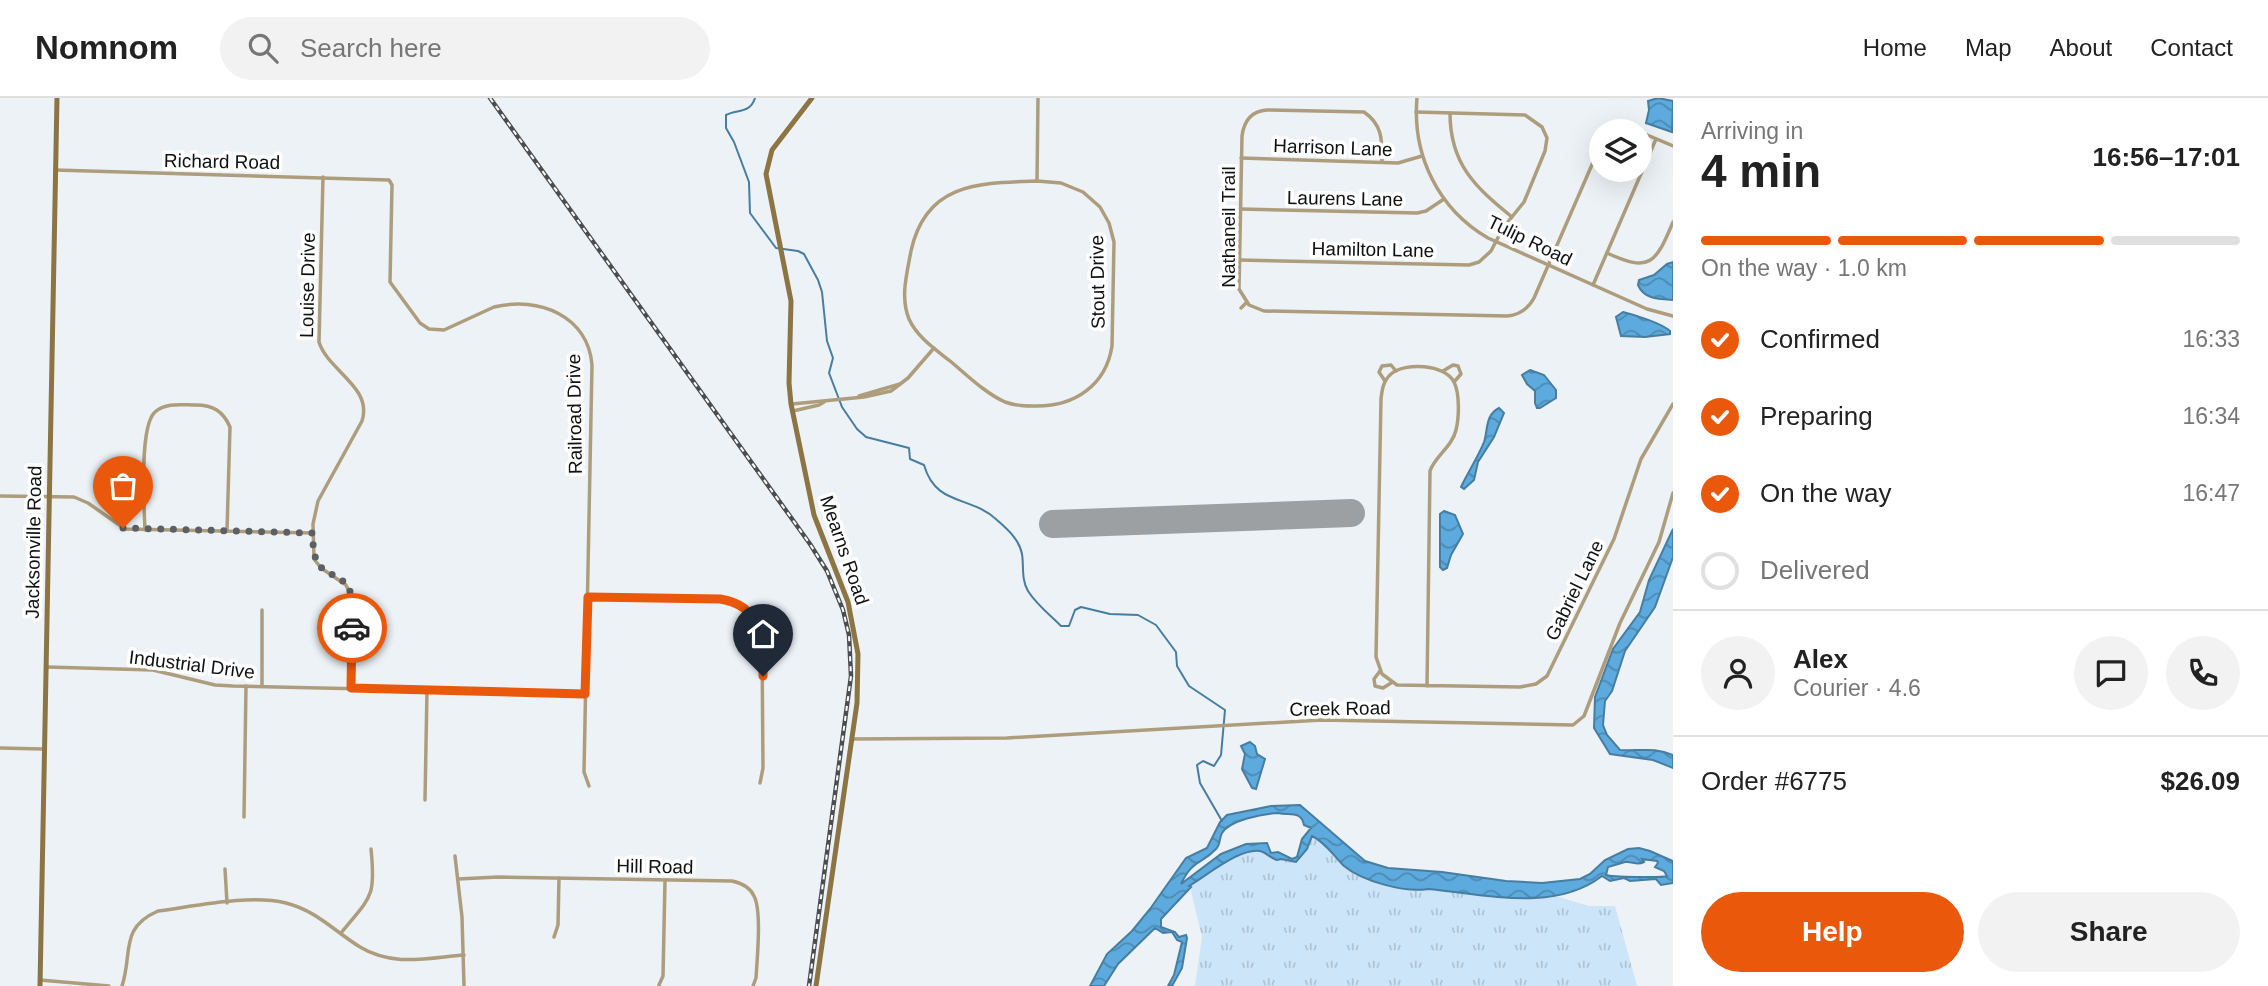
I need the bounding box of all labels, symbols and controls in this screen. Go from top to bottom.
search box [220,17,710,80]
text: Nomnom [35,29,178,66]
icon: search [244,29,282,67]
text: Search here [300,33,442,63]
text: Home [1863,34,1927,61]
text: Map [1965,34,2012,61]
text: About [2050,34,2112,61]
text: Contact [2150,34,2233,61]
text: Arriving in [1701,118,1803,144]
map controls [1589,119,1652,182]
button: layers [1589,119,1652,182]
street label: Harrison Lane [1273,135,1393,160]
text: 16:56–17:01 [2093,142,2240,172]
text: 4 min [1701,145,1821,197]
street label: Richard Road [164,150,280,173]
street label: Nathaneil Trail [1218,166,1239,288]
street label: Laurens Lane [1287,187,1403,210]
street label: Tulip Road [1484,211,1575,270]
street label: Louise Drive [296,232,319,338]
street label: Stout Drive [1086,235,1109,329]
street label: Hamilton Lane [1312,238,1434,261]
text: On the way · 1.0 km [1701,255,1907,281]
icon: check [1701,321,1739,359]
text: Confirmed [1760,324,1880,354]
text: 16:33 [2182,326,2240,352]
street label: Railroad Drive [563,354,586,474]
icon: check [1701,398,1739,436]
text: Preparing [1760,401,1873,431]
text: 16:34 [2182,403,2240,429]
pin [93,456,153,528]
street label: Jacksonville Road [22,465,45,619]
icon: bag [104,467,142,505]
icon: check [1701,475,1739,513]
text: On the way [1760,478,1892,508]
text: 16:47 [2182,480,2240,506]
street label: Mearns Road [816,493,873,608]
street label: Gabriel Lane [1541,537,1608,644]
text: Delivered [1760,555,1870,585]
courier [317,593,387,663]
pin [733,604,793,676]
icon: car [333,609,371,647]
icon: home [744,615,782,653]
button: person [1701,636,1775,710]
button: chat [2074,636,2148,710]
button: phone [2166,636,2240,710]
text: Alex [1793,644,1848,674]
street label: Industrial Drive [128,646,256,683]
text: Courier · 4.6 [1793,675,1921,701]
street label: Creek Road [1289,697,1391,720]
text: Order #6775 [1701,766,1847,796]
text: $26.09 [2160,766,2240,796]
street label: Hill Road [616,855,694,878]
button: Help [1701,892,1964,972]
button: Share [1978,892,2240,972]

